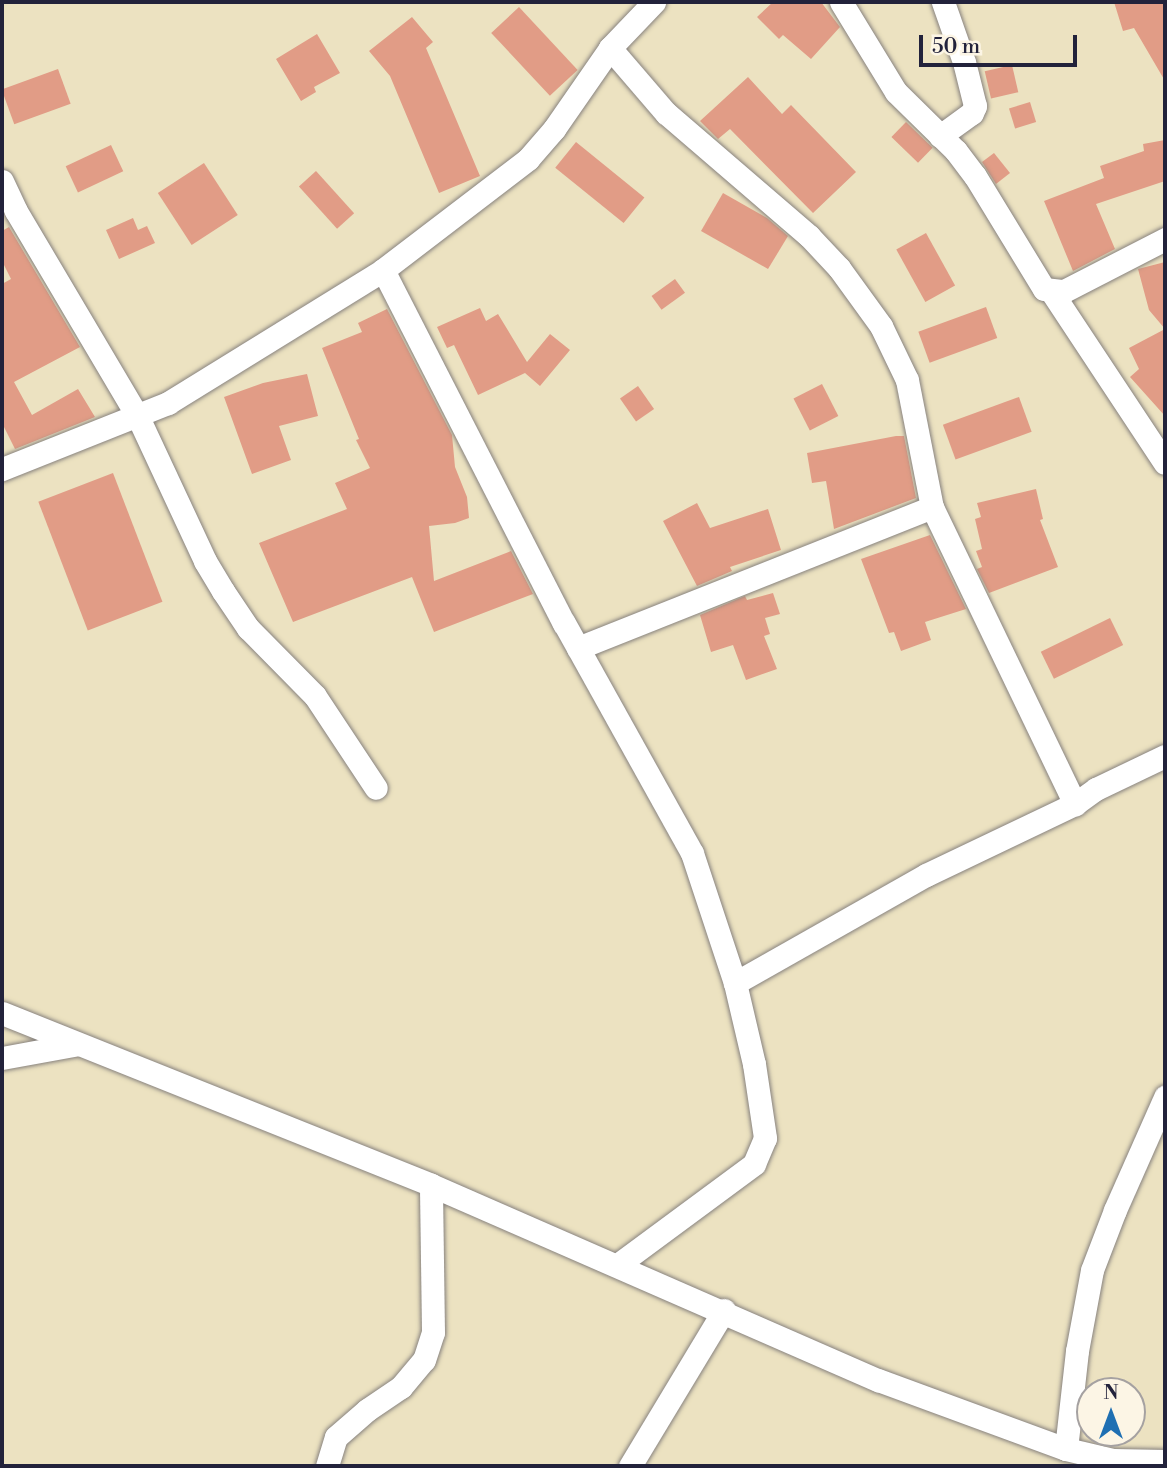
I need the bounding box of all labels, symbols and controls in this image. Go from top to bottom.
scale bar [922,21,1080,65]
text: 50 m [932,34,980,60]
north arrow [1076,1377,1146,1447]
text: N [1103,1381,1119,1405]

